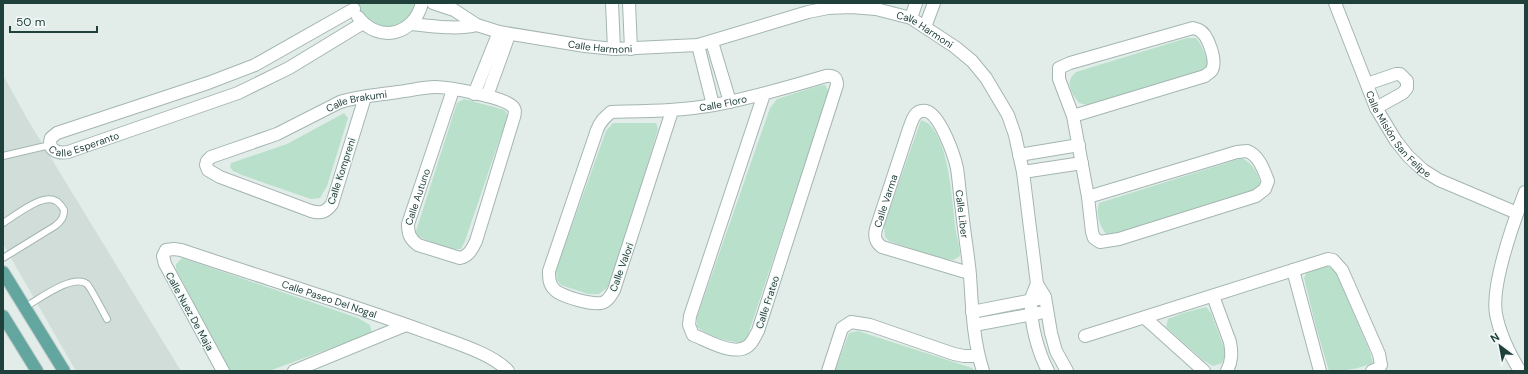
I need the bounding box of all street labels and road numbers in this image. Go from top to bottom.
street label: Calle Harmoni [895,9,956,51]
street label: Calle Harmoni [567,37,633,56]
street label: Calle Brakumi [324,88,388,115]
street label: Calle Misión San Felipe [1363,89,1434,181]
street label: Calle Floro [698,92,748,114]
street label: Calle Esperanto [46,129,121,160]
street label: Calle Kompreni [325,136,358,206]
street label: Calle Autuno [402,167,433,227]
street label: Calle Varma [871,173,901,229]
street label: Calle Liber [953,189,971,239]
street label: Calle Valori [607,241,636,293]
street label: Calle Nuez De Maja [163,270,217,353]
street label: Calle Frateo [753,274,782,330]
street label: Calle Paseo Del Nogal [280,278,378,321]

